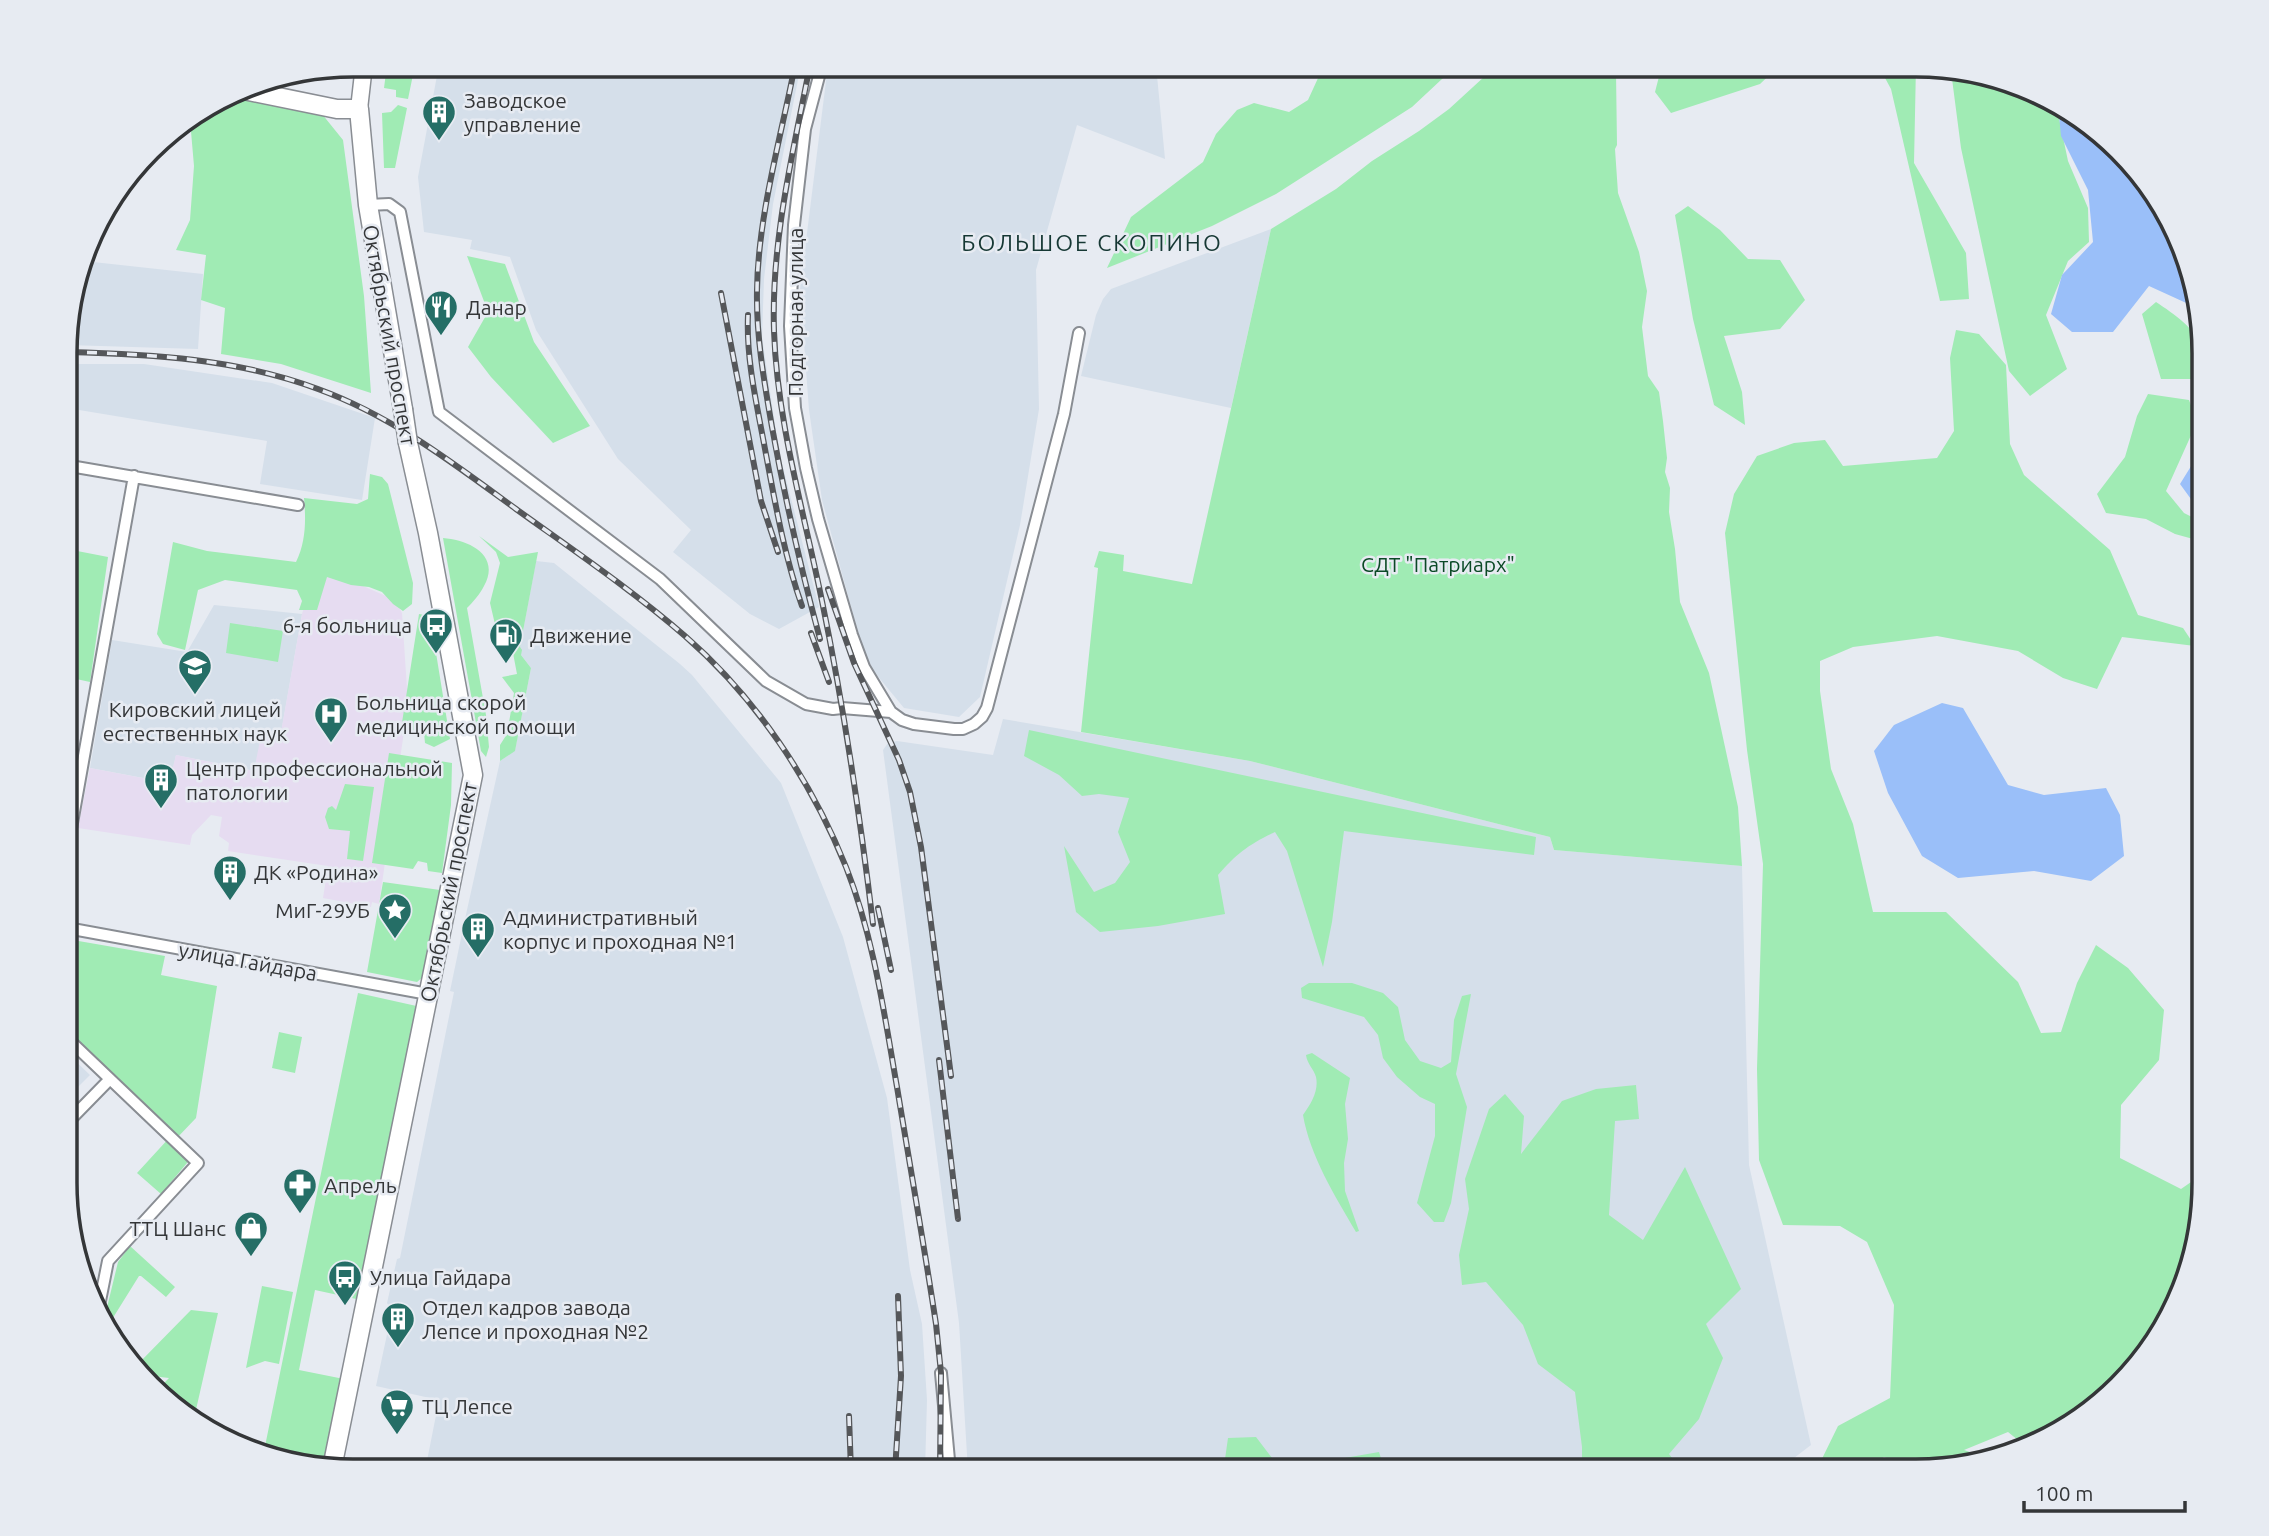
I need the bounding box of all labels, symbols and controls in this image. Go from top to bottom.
place label: Заводское управление [464,88,581,136]
building icon: Заводское управление [420,93,458,142]
street label: Октябрьский проспект [359,223,421,448]
street label: Подгорная улица [783,228,807,396]
district label: БОЛЬШОЕ СКОПИНО [961,230,1223,255]
restaurant icon: Данар [422,288,460,337]
place label: Данар [466,295,527,319]
park label: СДТ "Патриарх" [1361,552,1515,576]
bus stop icon: 6-я больница [417,606,455,655]
place label: 6-я больница [283,613,412,637]
fuel station icon: Движение [487,616,525,665]
place label: Движение [530,623,632,647]
school or university icon: Кировский лицей естественных наук [176,647,214,696]
place label: Больница скорой медицинской помощи [356,690,576,738]
hospital icon: Больница скорой медицинской помощи [312,695,350,744]
place label: Кировский лицей естественных наук [103,697,288,745]
place label: Центр профессиональной патологии [186,756,443,804]
building icon: Центр профессиональной патологии [142,761,180,810]
street label: Октябрьский проспект [415,779,481,1004]
building icon: ДК «Родина» [211,853,249,902]
place label: ДК «Родина» [254,860,378,884]
place icon: МиГ-29УБ [376,891,414,940]
place label: МиГ-29УБ [275,898,370,922]
place label: Административный корпус и проходная №1 [503,905,737,953]
building icon: Административный корпус и проходная №1 [459,910,497,959]
street label: улица Гайдара [177,937,319,985]
pharmacy icon: Апрель [281,1166,319,1215]
place label: Апрель [324,1173,397,1197]
shop icon: ТТЦ Шанс [232,1209,270,1258]
place label: ТТЦ Шанс [129,1216,226,1240]
bus stop icon: Улица Гайдара [326,1258,364,1307]
place label: Улица Гайдара [370,1265,511,1289]
place label: Отдел кадров завода Лепсе и проходная №2 [422,1295,649,1343]
building icon: Отдел кадров завода Лепсе и проходная №2 [379,1300,417,1349]
supermarket icon: ТЦ Лепсе [378,1387,416,1436]
place label: ТЦ Лепсе [422,1394,513,1418]
scale bar [2024,1470,2185,1514]
text: 100 m [2035,1481,2093,1505]

